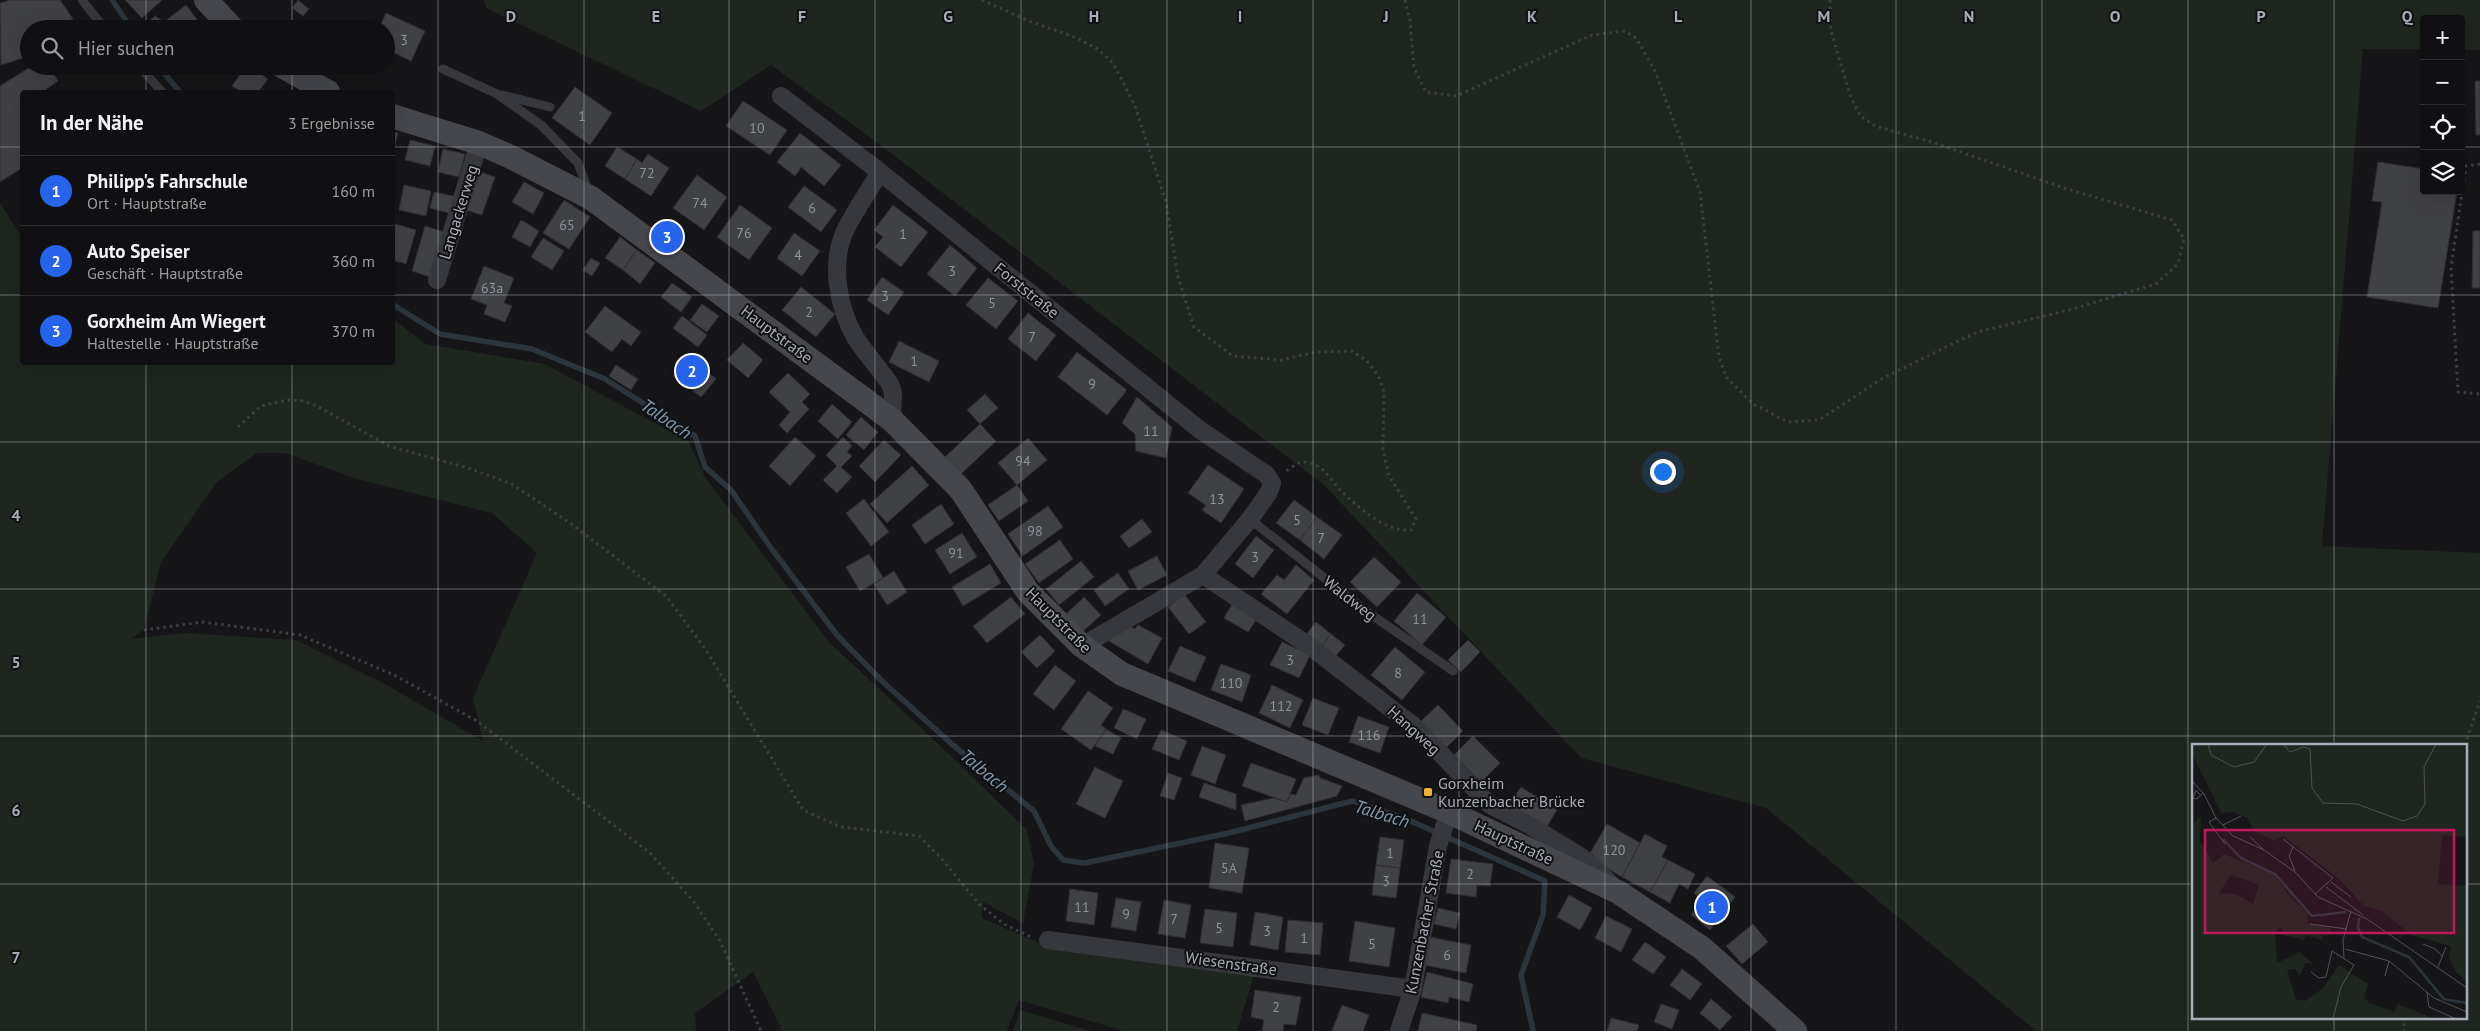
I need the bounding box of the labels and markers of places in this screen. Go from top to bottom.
pin: 3 [651,218,683,256]
pin: 2 [676,352,708,390]
place label: Gorxheim Kunzenbacher Brücke [1438,773,1585,811]
marker: Gorxheim Kunzenbacher Brücke [1422,786,1434,798]
pin: 1 [1696,888,1728,926]

